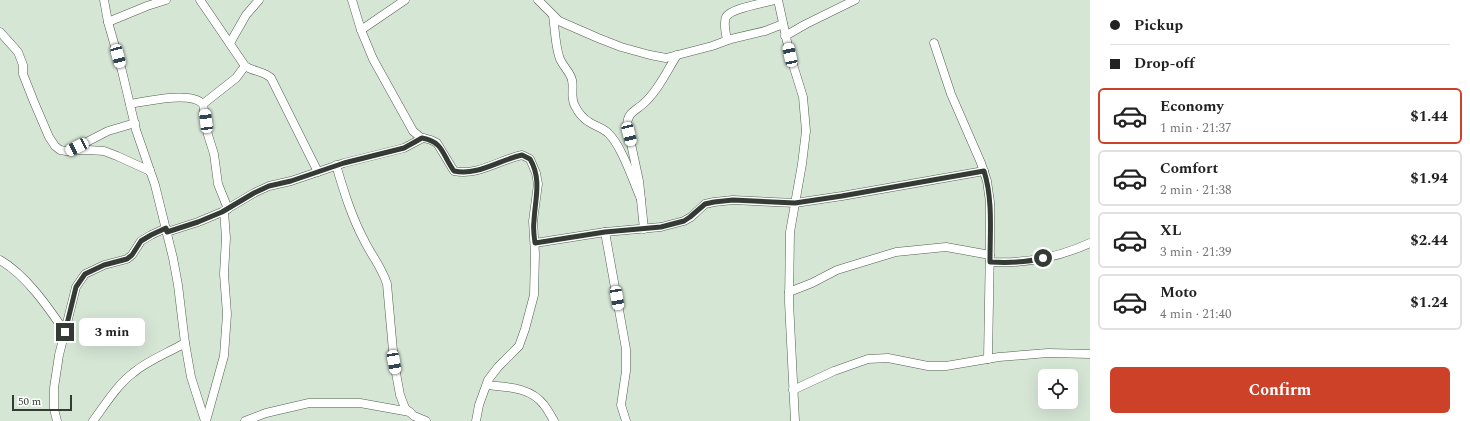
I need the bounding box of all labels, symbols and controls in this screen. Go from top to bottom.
text: Pickup [1134,14,1183,37]
car [782,42,798,68]
car [109,43,127,69]
text: Drop-off [1134,52,1195,75]
text: Economy [1160,95,1224,118]
icon: car [1112,98,1148,134]
text: $1.44 [1410,105,1448,128]
car [199,108,213,134]
text: 1 min · 21:37 [1160,118,1232,138]
car [620,121,638,147]
car [64,136,90,158]
text: Comfort [1160,157,1218,180]
icon: car [1112,160,1148,196]
text: $1.94 [1410,167,1448,190]
text: 2 min · 21:38 [1160,180,1232,200]
text: XL [1160,219,1181,242]
icon: car [1112,222,1148,258]
text: $2.44 [1410,229,1448,252]
text: 3 min · 21:39 [1160,242,1232,262]
route start [1034,249,1052,267]
text: Moto [1160,281,1197,304]
icon: car [1112,284,1148,320]
car [609,285,625,311]
text: $1.24 [1410,291,1448,314]
text: 4 min · 21:40 [1160,304,1232,324]
callout: 3 min [79,318,145,346]
text: 3 min [95,322,129,342]
route end [56,323,74,341]
car [386,349,402,375]
button: Confirm [1110,367,1450,413]
map controls [1038,369,1078,409]
button: locate [1038,369,1078,409]
scale bar [12,393,72,412]
text: 50 m [18,393,41,410]

